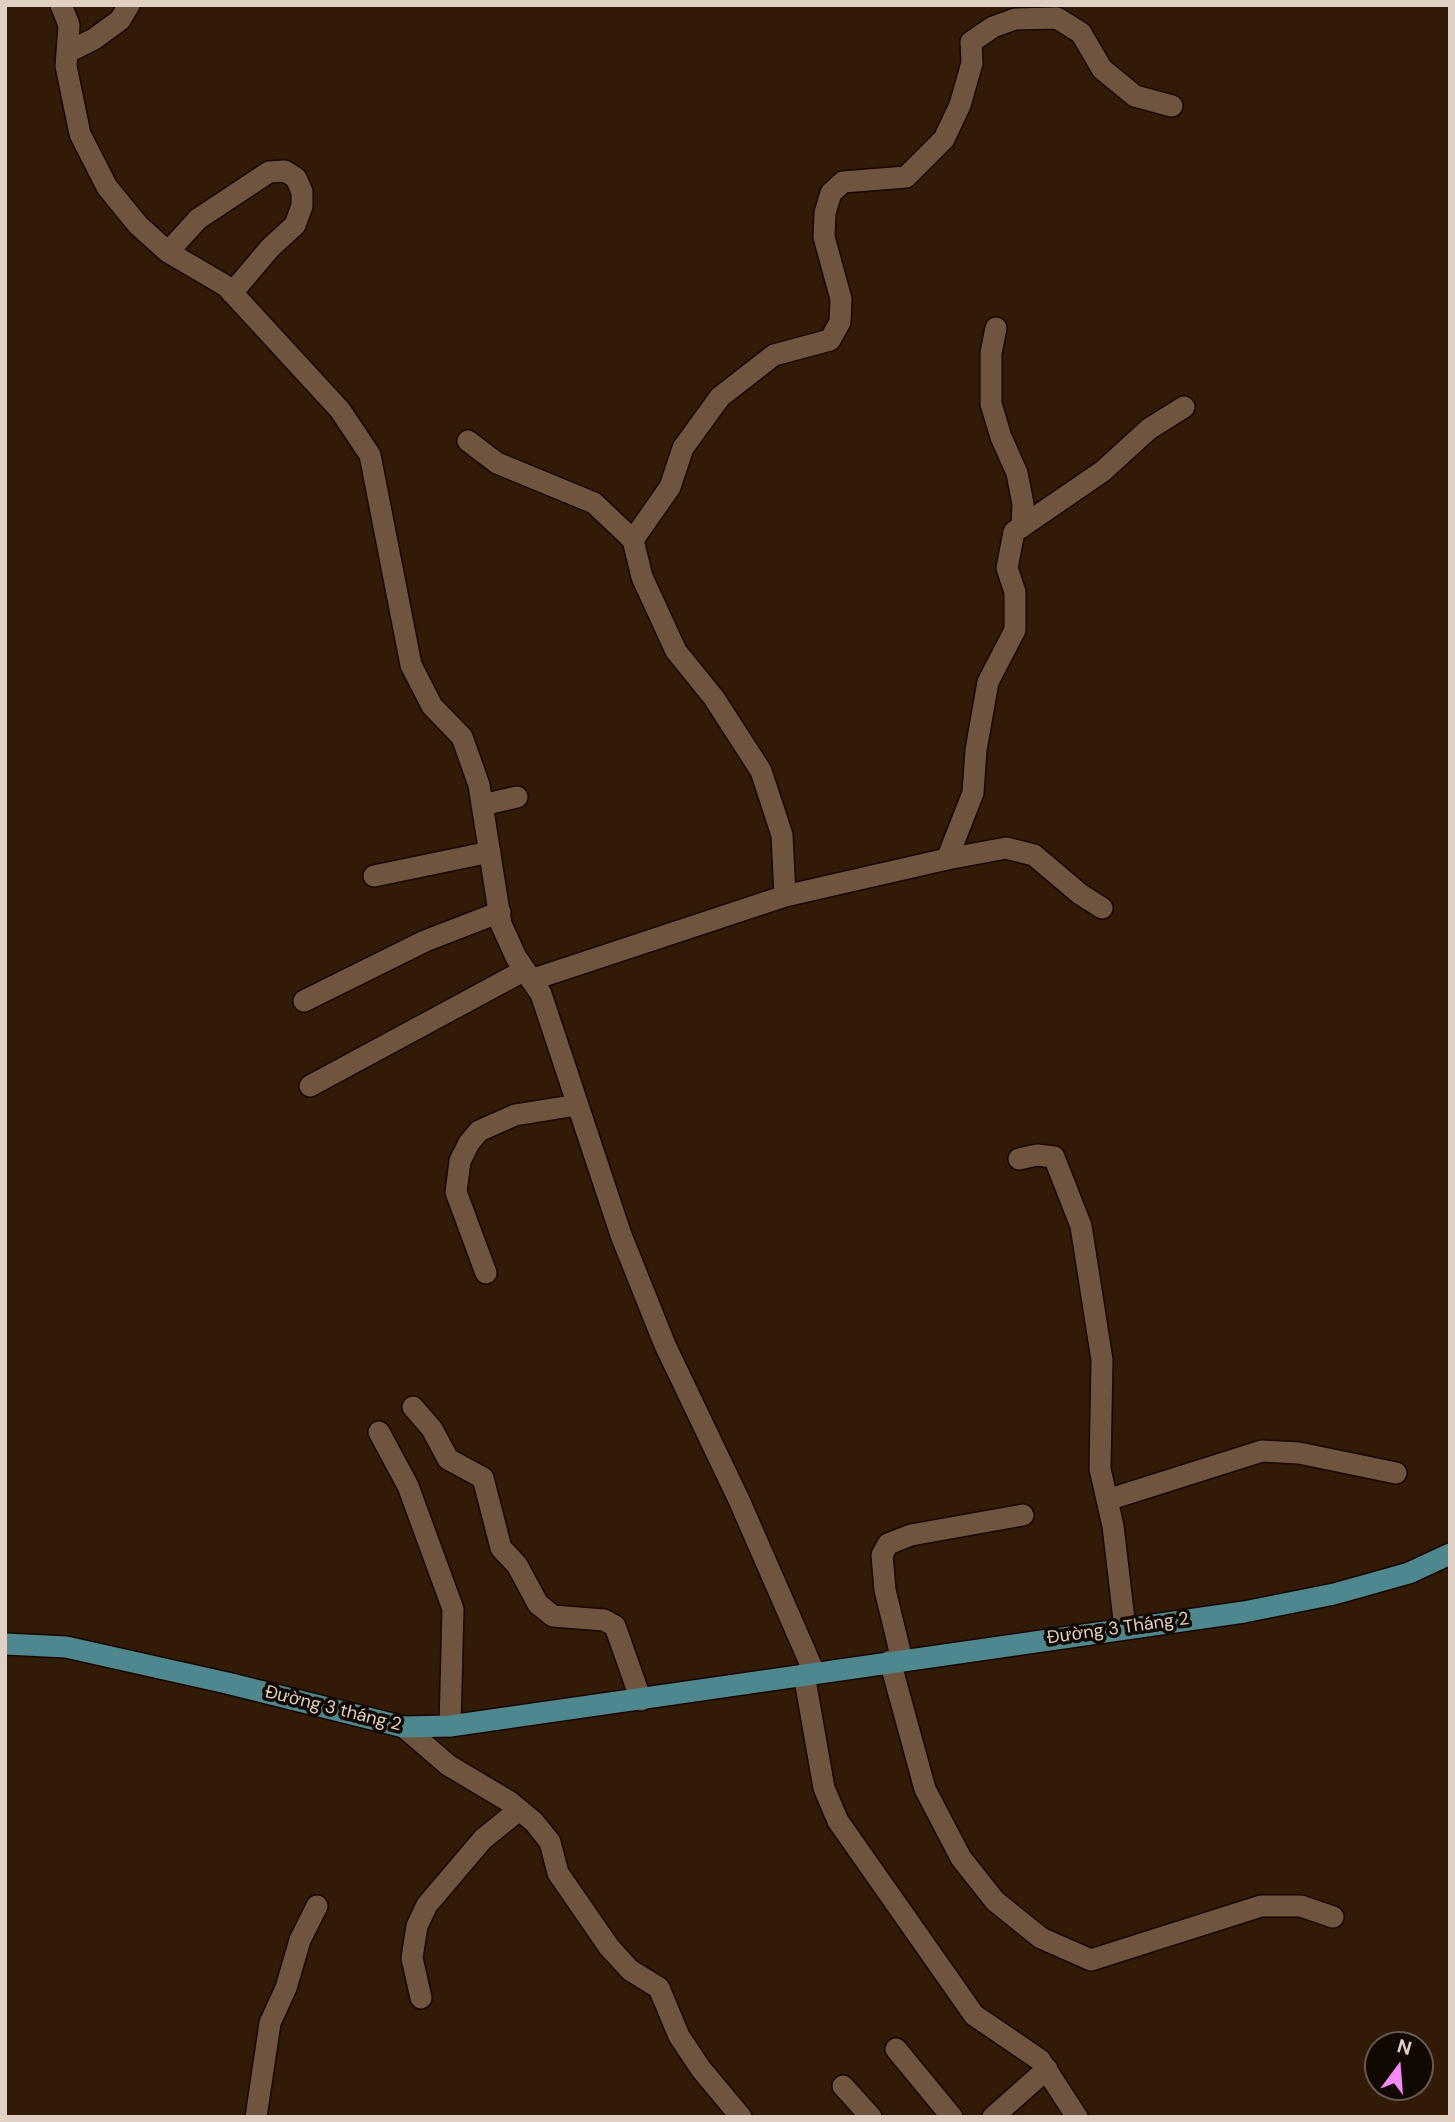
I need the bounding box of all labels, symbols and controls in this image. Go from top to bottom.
street label: Đường 3 Tháng 2 [1046,1608,1190,1650]
street label: Đường 3 tháng 2 [262,1682,404,1736]
north arrow [1364,2031,1434,2101]
text: N [1394,2033,1414,2061]

